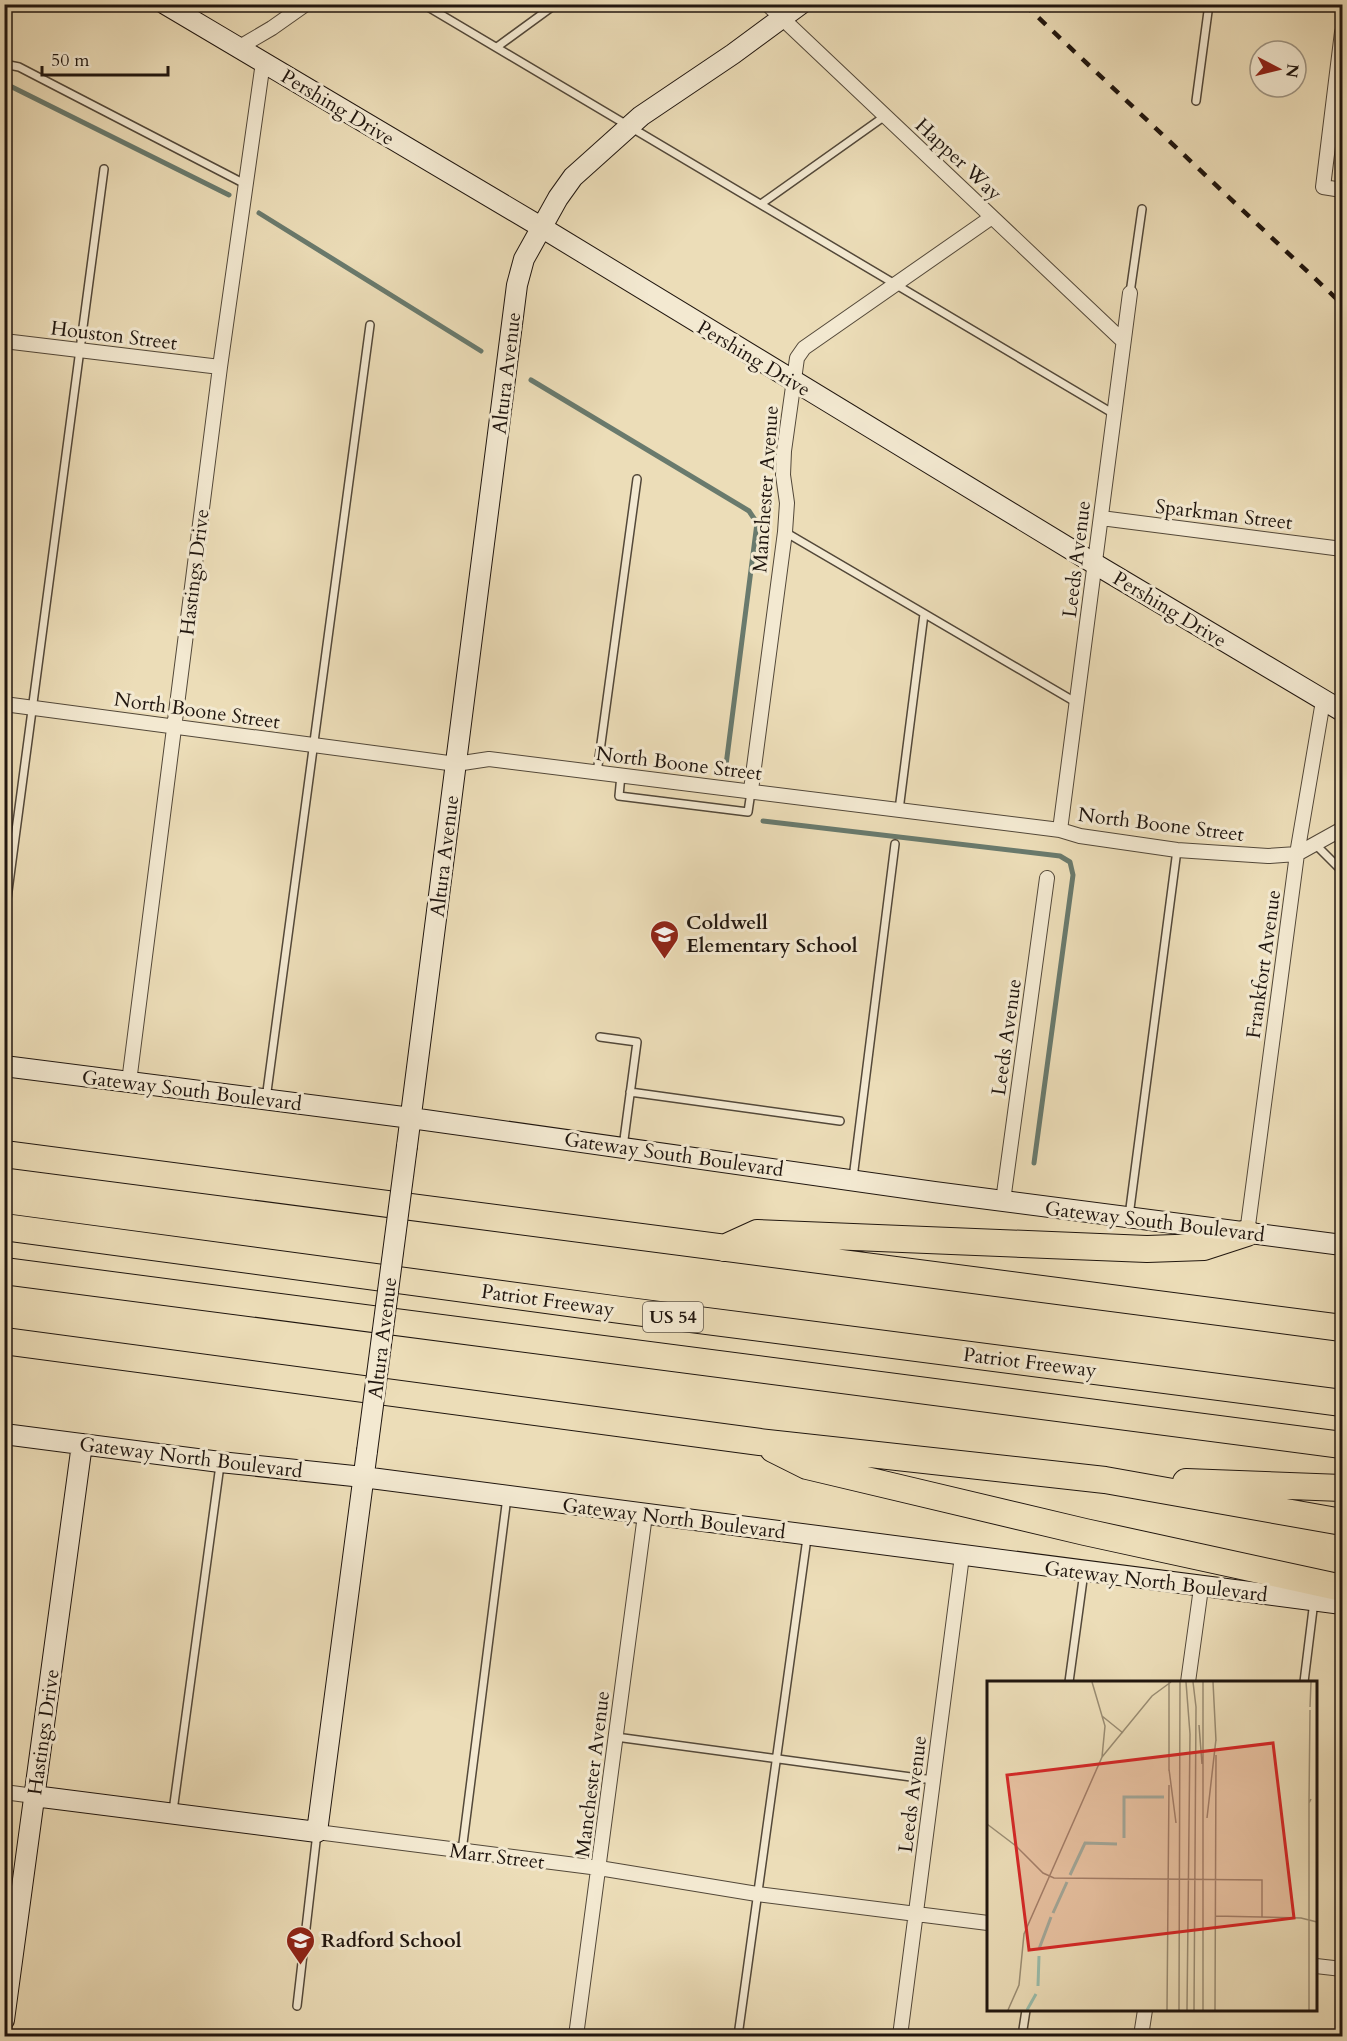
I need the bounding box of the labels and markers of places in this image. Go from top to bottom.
place label: Coldwell Elementary School [686,909,858,959]
school or university icon: Coldwell Elementary School [649,918,681,960]
school or university icon: Radford School [284,1924,316,1966]
place label: Radford School [321,1927,462,1954]

